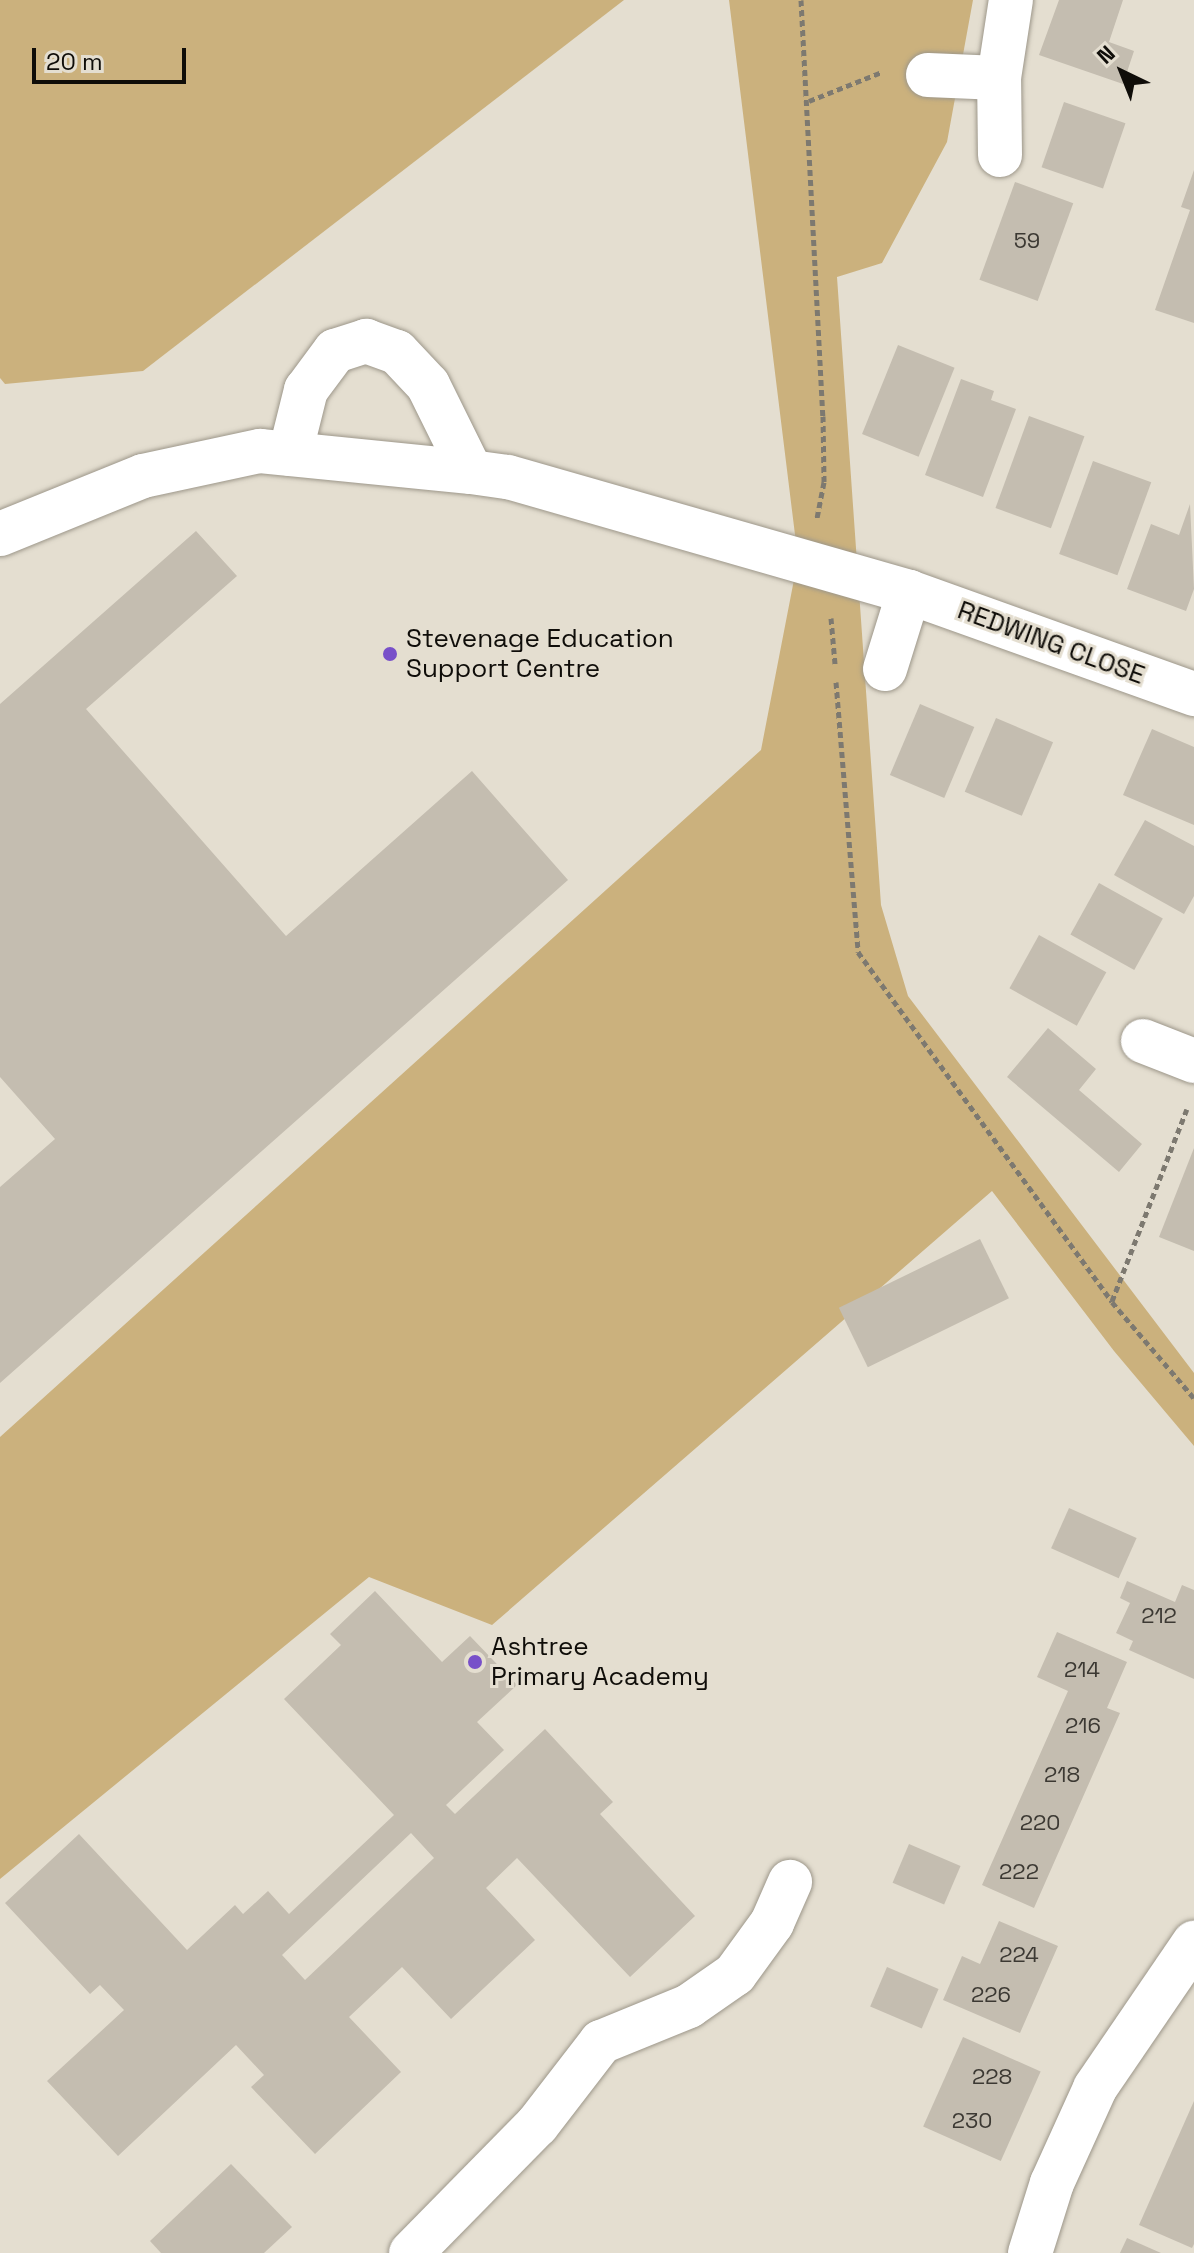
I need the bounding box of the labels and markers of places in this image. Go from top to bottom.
place label: Stevenage Education Support Centre [406,623,674,684]
marker: Stevenage Education Support Centre [381,645,399,663]
place label: Ashtree Primary Academy [491,1631,709,1692]
marker: Ashtree Primary Academy [466,1653,484,1671]

